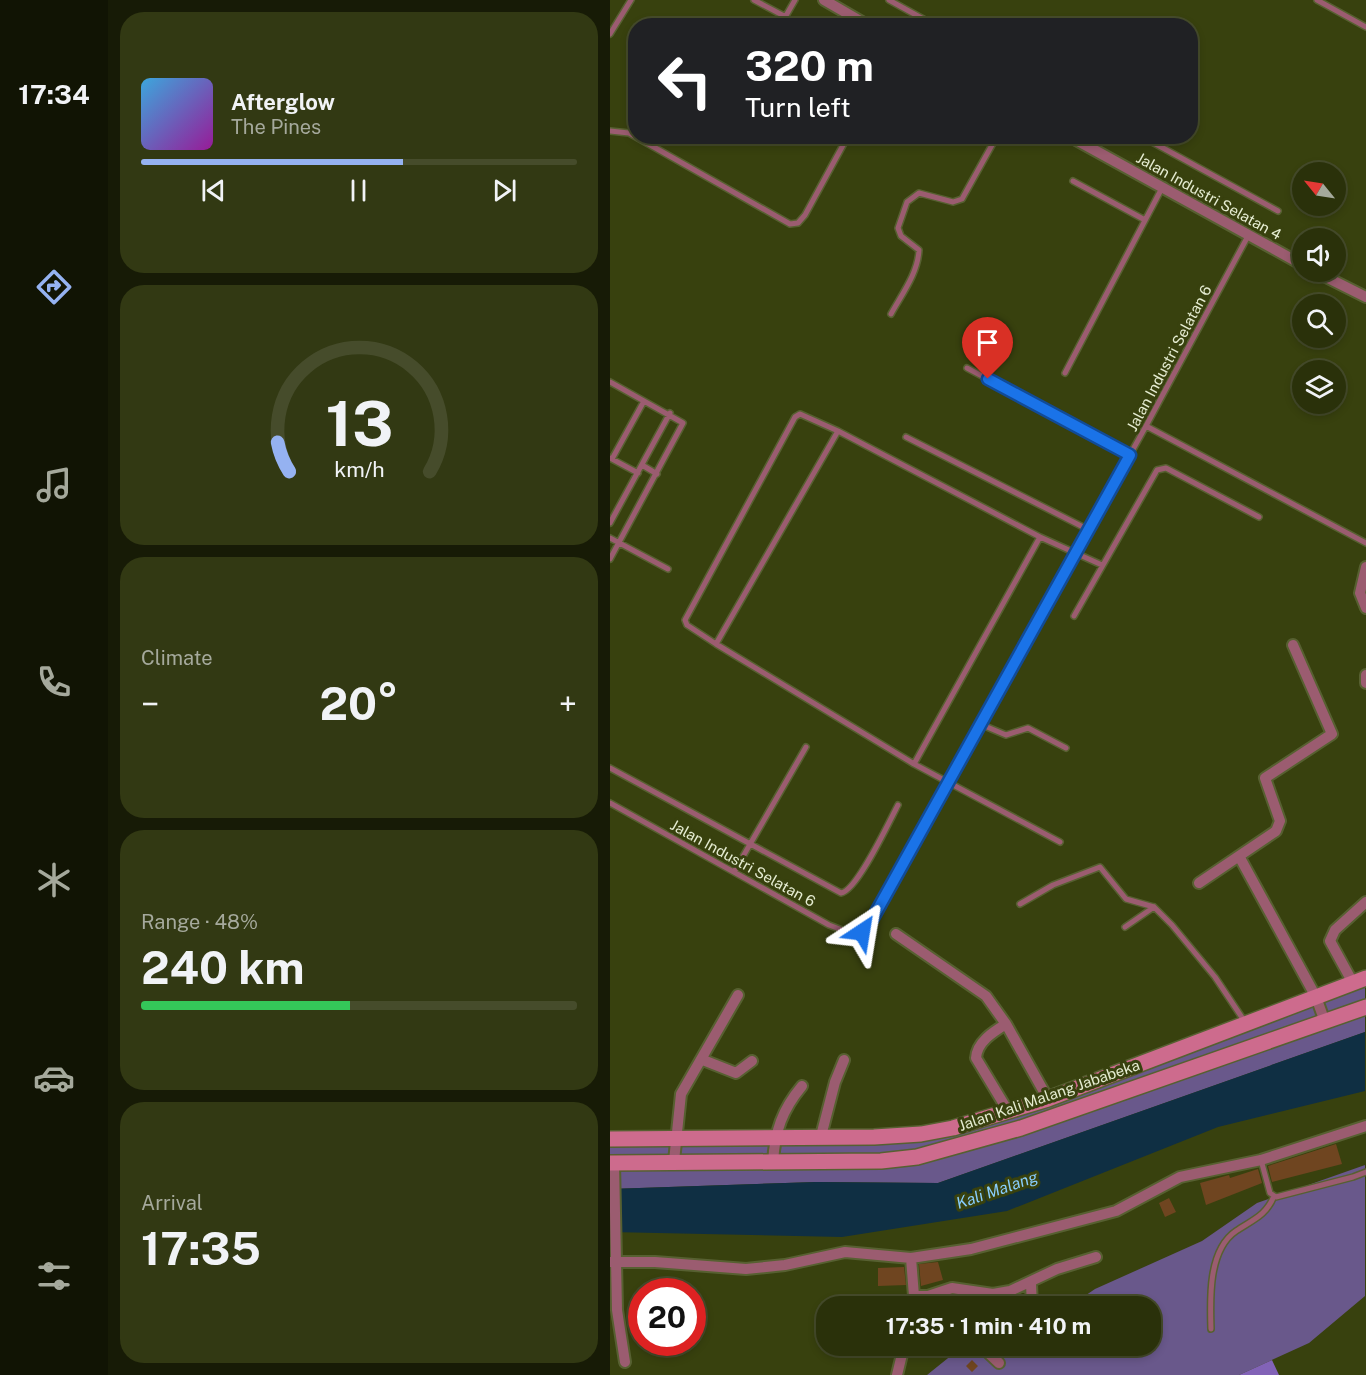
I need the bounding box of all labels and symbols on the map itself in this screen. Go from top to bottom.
street label: Jalan Industri Selatan 4 [1134,149,1284,243]
north arrow [1292,162,1346,216]
street label: Jalan Industri Selatan 6 [1123,282,1215,434]
pin [962,317,1013,379]
street label: Jalan Industri Selatan 6 [668,816,818,910]
position arrow [830,900,894,964]
street label: Jalan Kali Malang Jababeka [956,1056,1142,1134]
water label: Kali Malang [954,1167,1041,1213]
speed limit sign: 20 [628,1278,706,1356]

